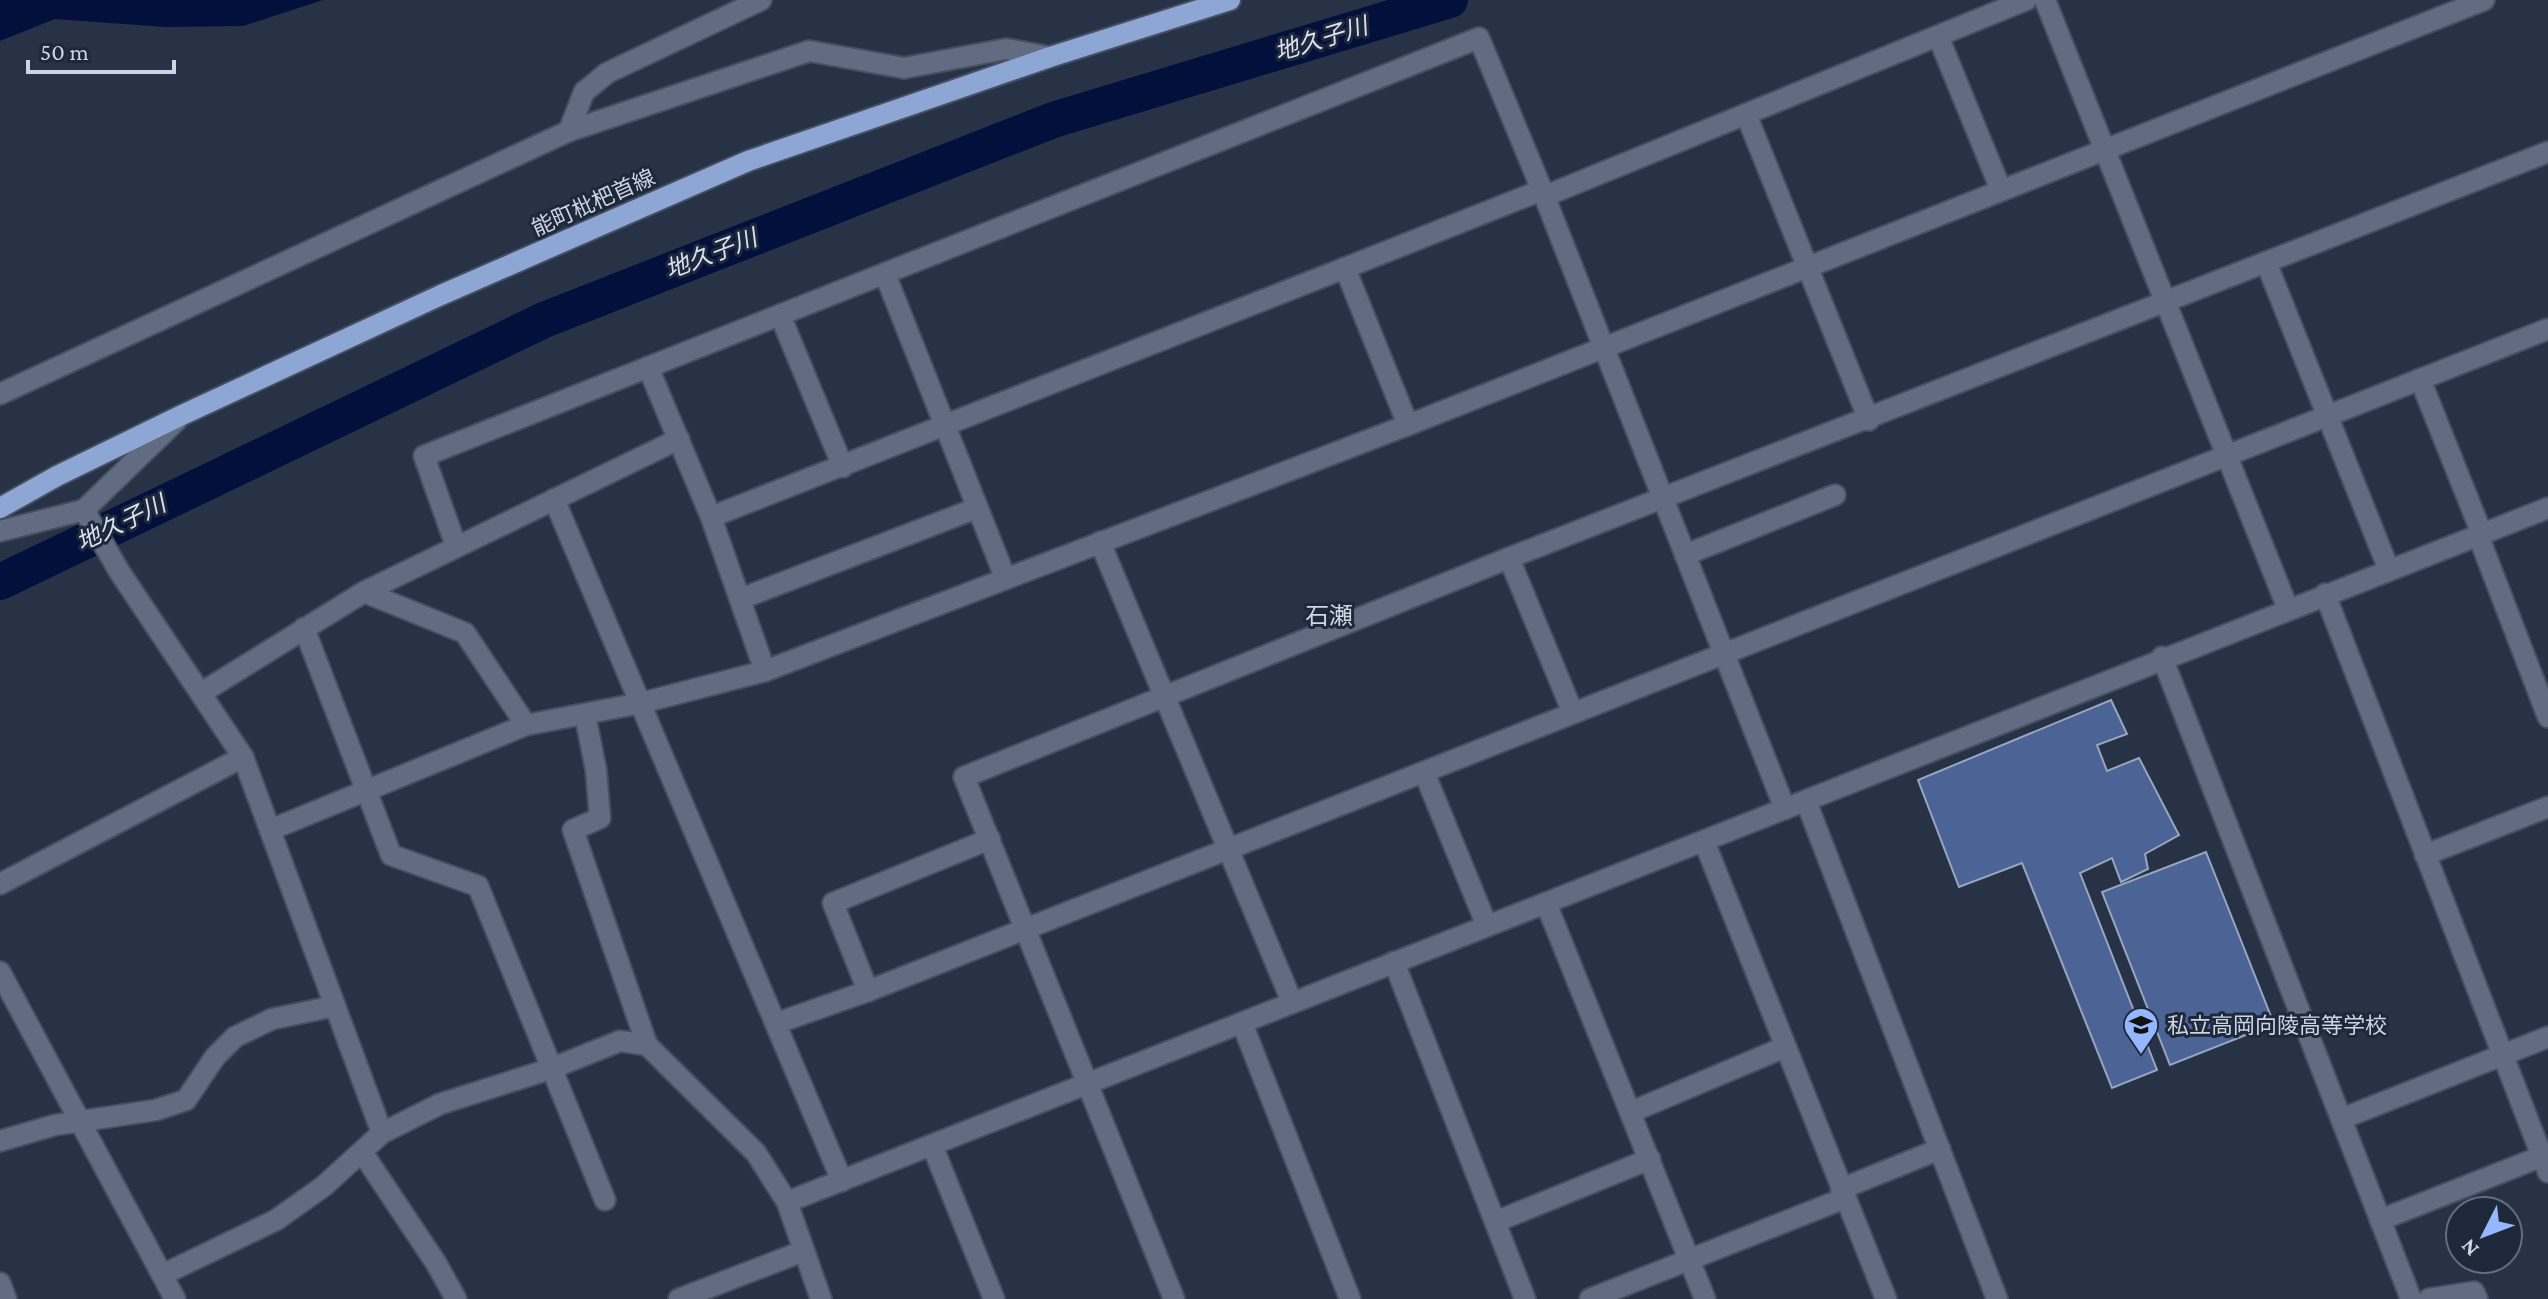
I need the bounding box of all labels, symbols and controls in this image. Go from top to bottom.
water label: 地久子川 [1271,11,1374,65]
scale bar [28,24,174,74]
text: 50 m [40,38,89,65]
street label: 能町枇杷首線 [528,164,659,241]
water label: 地久子川 [661,223,763,283]
water label: 地久子川 [72,488,173,556]
district label: 石瀬 [1305,602,1353,629]
school or university icon: 私立高岡向陵高等学校 [2122,1006,2160,1056]
place label: 私立高岡向陵高等学校 [2167,1013,2387,1038]
north arrow [2444,1195,2524,1275]
text: N [2455,1234,2484,1262]

